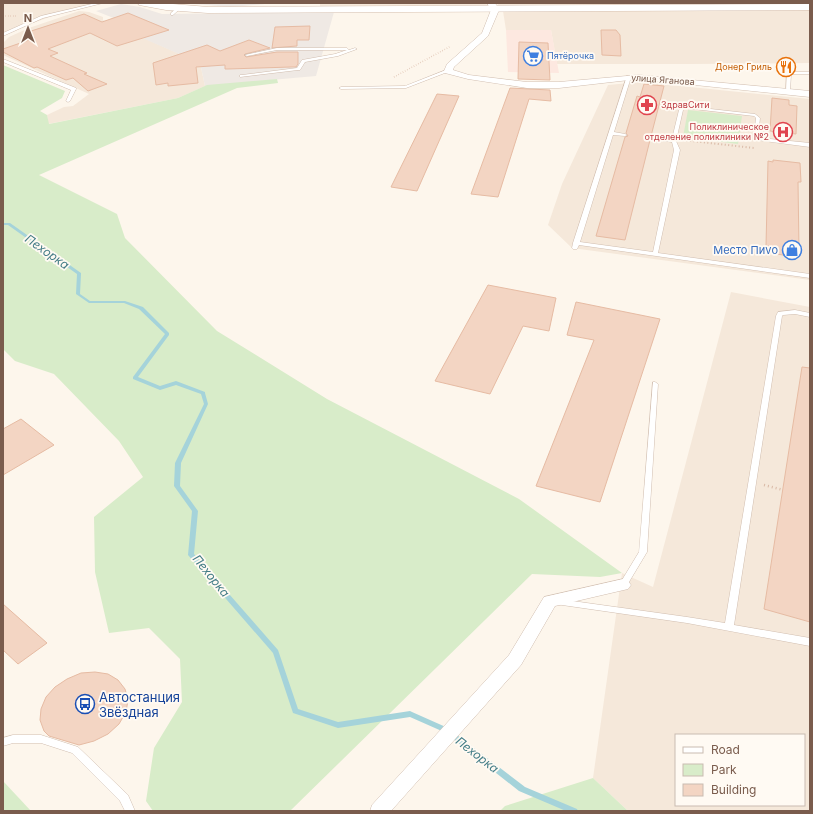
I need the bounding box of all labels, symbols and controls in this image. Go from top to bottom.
north arrow [8,8,48,48]
text: N [24,11,32,25]
supermarket icon: Пятёрочка [522,45,544,67]
place label: Пятёрочка [547,50,594,61]
restaurant icon: Донер Гриль [775,56,797,78]
place label: Донер Гриль [715,61,772,72]
street label: улица Яганова [631,72,695,87]
pharmacy icon: ЗдравСити [636,94,658,116]
place label: ЗдравСити [661,99,710,110]
place label: Поликлиническое отделение поликлиники №2 [644,121,769,142]
hospital icon: Поликлиническое отделение поликлиники №2 [772,121,794,143]
water label: Пехорка [22,231,72,272]
shop icon: Место Пиvо [781,239,803,261]
place label: Место Пиvо [713,243,778,257]
water label: Пехорка [190,551,233,600]
place label: Автостанция Звёздная [99,689,180,720]
bus stop icon: Автостанция Звёздная [74,693,96,715]
water label: Пехорка [453,733,502,776]
legend [675,734,805,806]
text: Road [711,742,740,757]
text: Park [711,762,737,777]
text: Building [711,782,756,797]

